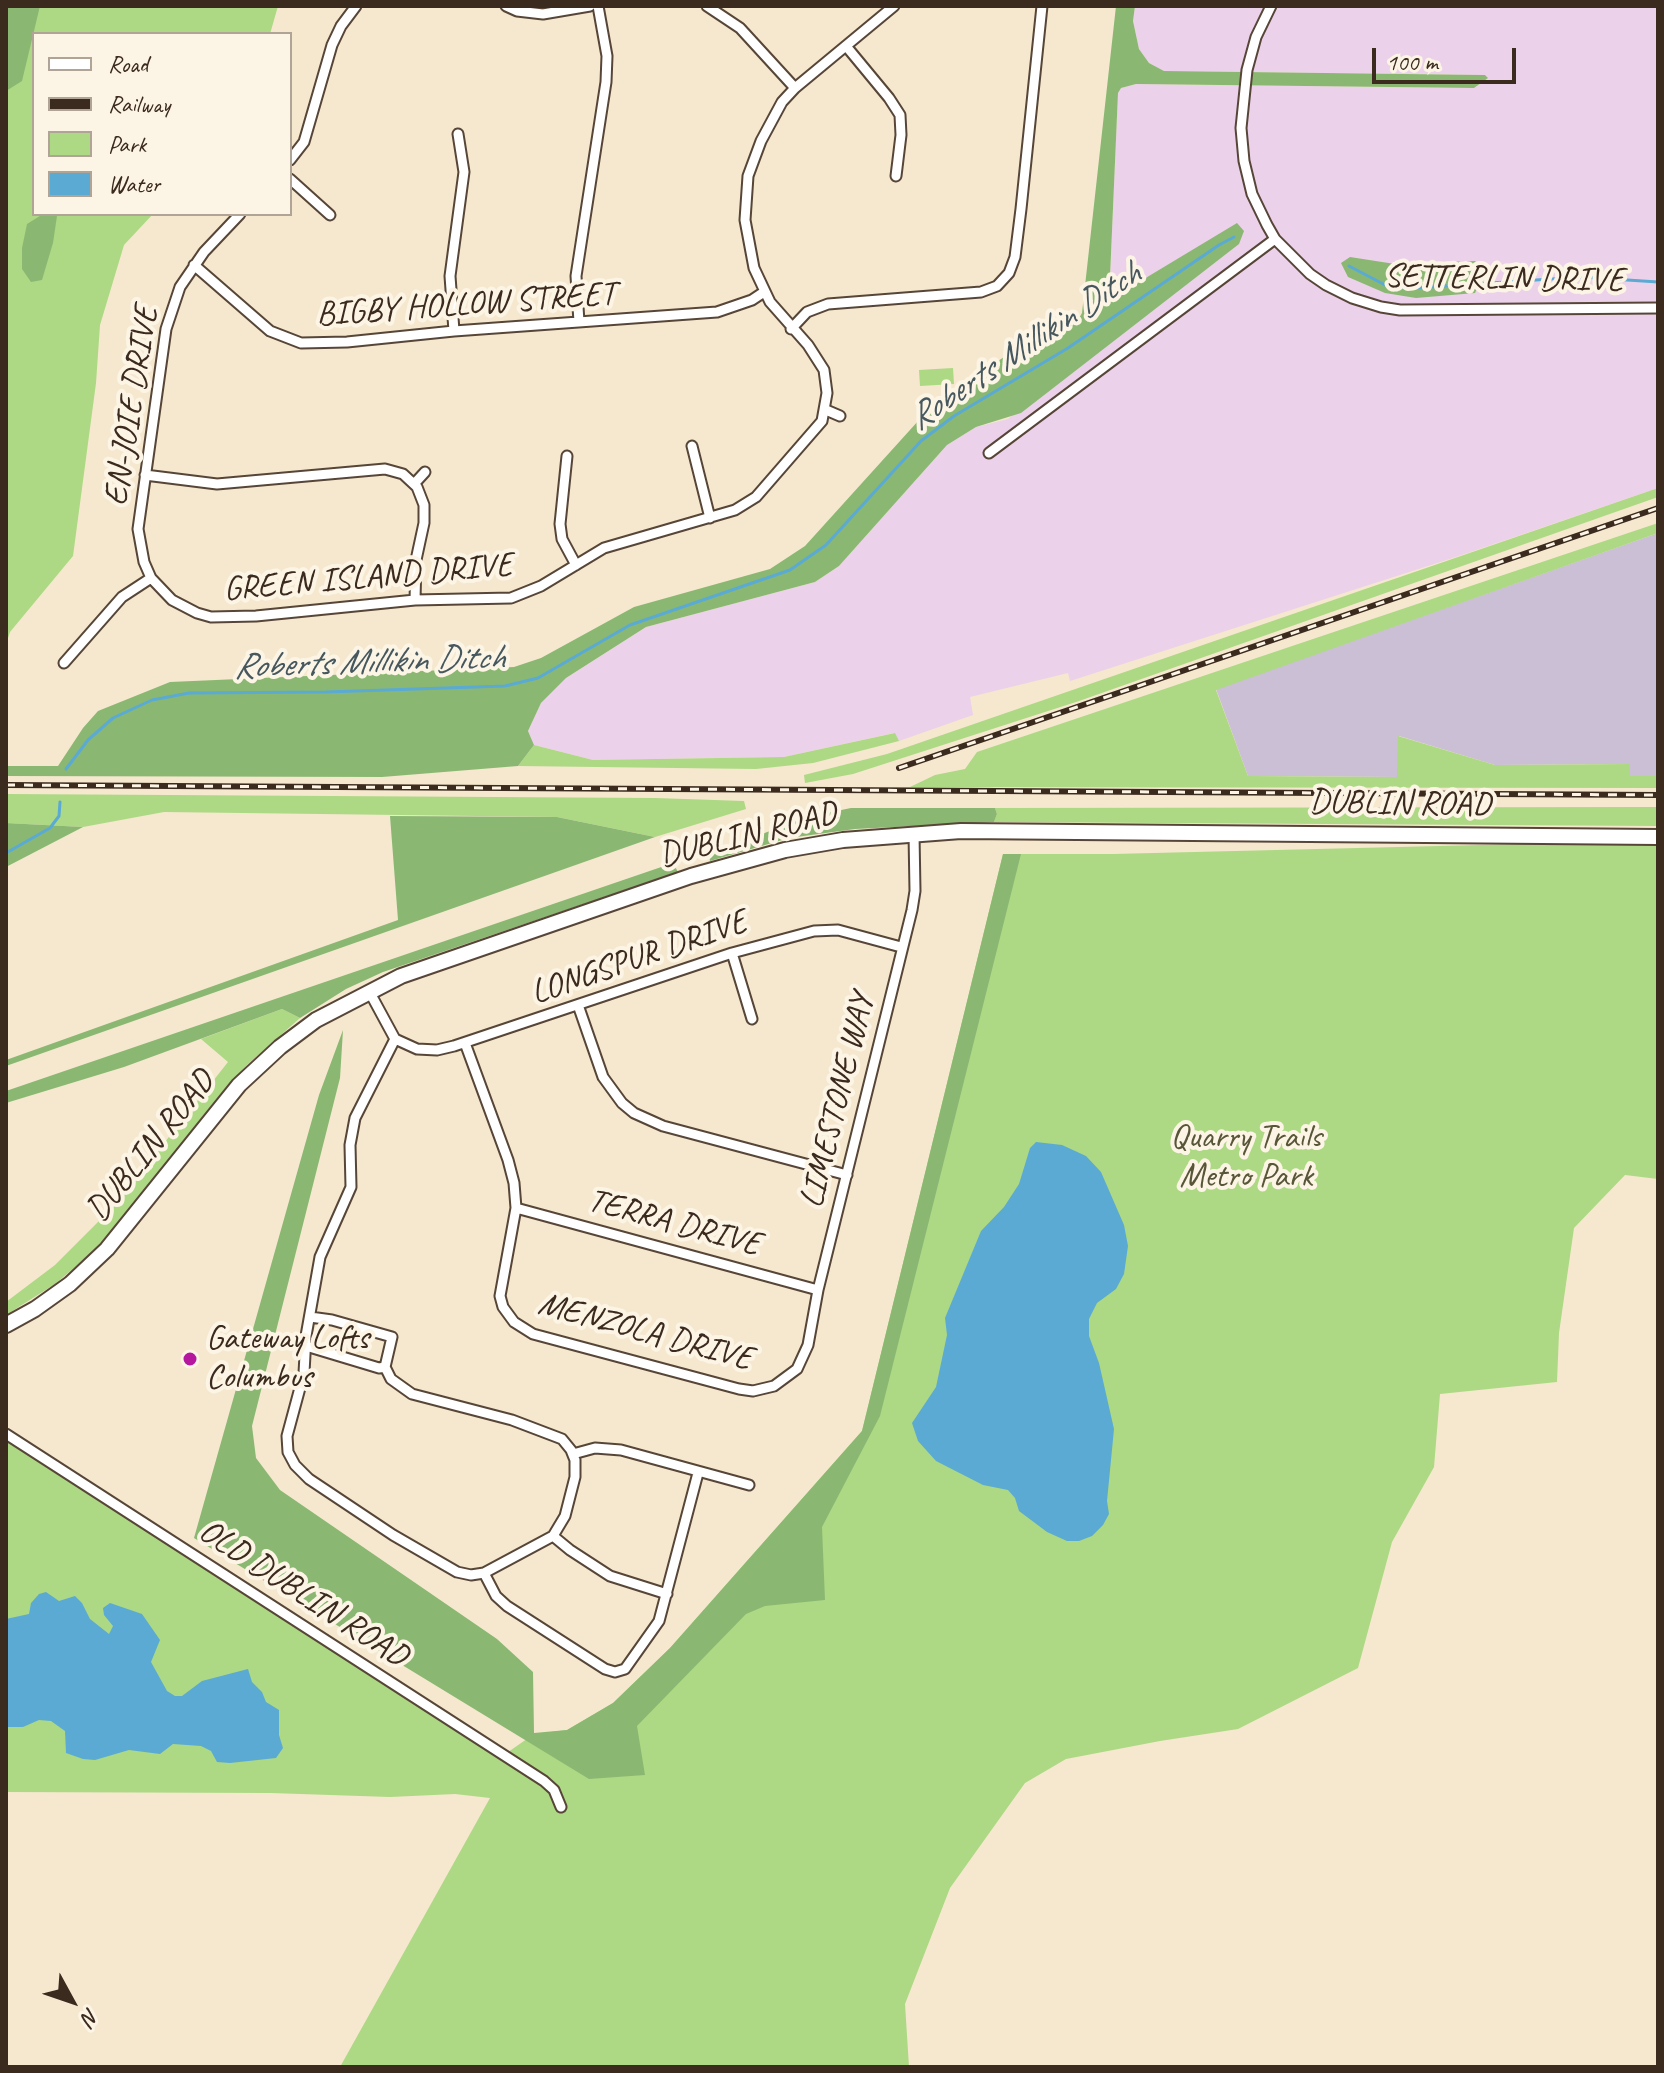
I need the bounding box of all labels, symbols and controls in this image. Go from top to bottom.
legend [32,32,292,216]
scale bar [1376,32,1520,82]
text: 100 m [1386,47,1438,77]
text: Road [108,49,148,79]
text: Railway [108,89,170,119]
text: Park [108,129,146,159]
text: Water [108,169,160,199]
water label: Roberts Millikin Ditch [901,253,1149,441]
street label: SETTERLIN DRIVE [1384,257,1624,301]
street label: BIGBY HOLLOW STREET [315,274,617,336]
street label: EN-JOIE DRIVE [96,303,168,509]
street label: GREEN ISLAND DRIVE [222,545,514,611]
water label: Roberts Millikin Ditch [233,637,505,689]
street label: DUBLIN ROAD [1309,782,1491,826]
street label: DUBLIN ROAD [655,793,841,877]
street label: LONGSPUR DRIVE [526,902,752,1014]
street label: LIMESTONE WAY [792,990,884,1212]
street label: DUBLIN ROAD [78,1063,224,1229]
park label: Quarry Trails Metro Park [1170,1118,1322,1198]
street label: TERRA DRIVE [583,1180,765,1266]
street label: MENZOLA DRIVE [534,1284,756,1380]
place label: Gateway Lofts Columbus [206,1319,369,1398]
marker: Gateway Lofts Columbus [181,1350,199,1368]
street label: OLD DUBLIN ROAD [191,1511,415,1677]
north arrow [32,1961,112,2041]
text: N [75,2002,105,2031]

